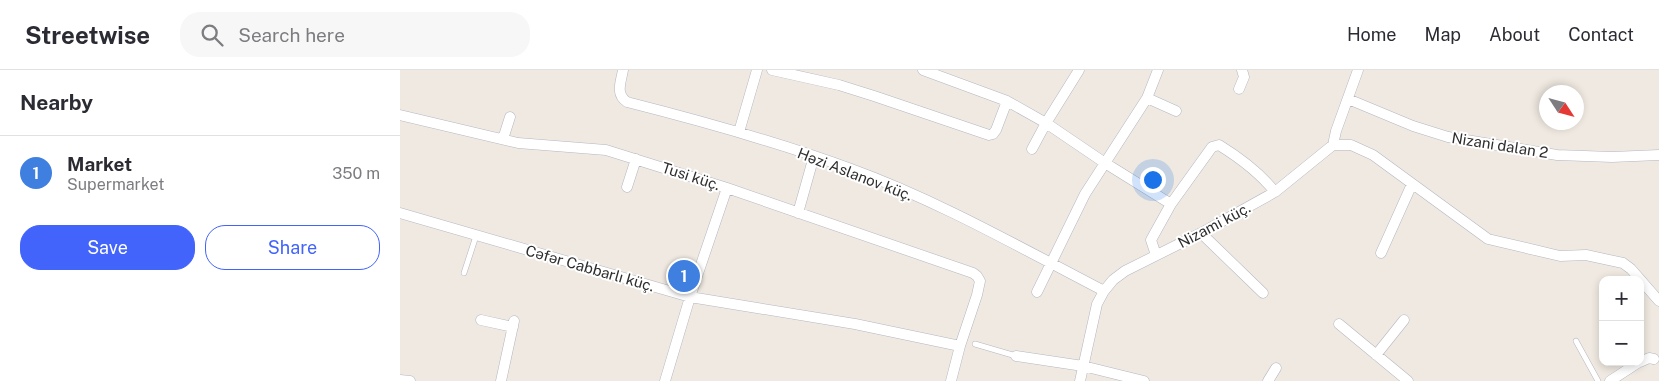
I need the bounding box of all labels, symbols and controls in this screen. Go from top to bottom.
search box [180,12,530,57]
text: Streetwise [25,21,150,49]
icon: search [198,21,226,49]
text: Search here [238,24,345,46]
text: Home [1347,24,1397,45]
text: Map [1425,24,1461,45]
text: About [1489,24,1540,45]
text: Contact [1568,24,1634,45]
north arrow [1539,85,1584,130]
text: Nearby [20,90,93,115]
street label: Nizani dalan 2 [1450,129,1550,161]
street label: Həzi Aslanov küç. [795,144,915,204]
text: Market [67,153,132,175]
street label: Tusi küç. [660,159,722,193]
text: 1 [33,164,39,183]
text: 350 m [332,164,380,183]
your location [1140,167,1166,193]
text: Supermarket [67,175,164,194]
street label: Nizami küç. [1175,199,1253,251]
button: Save [20,225,195,270]
button: Share [205,225,380,270]
street label: Cəfər Cabbarlı küç. [524,241,656,295]
pin: 1 [668,257,700,295]
map controls [1599,276,1644,366]
button: + [1599,276,1644,321]
button: − [1599,321,1644,366]

